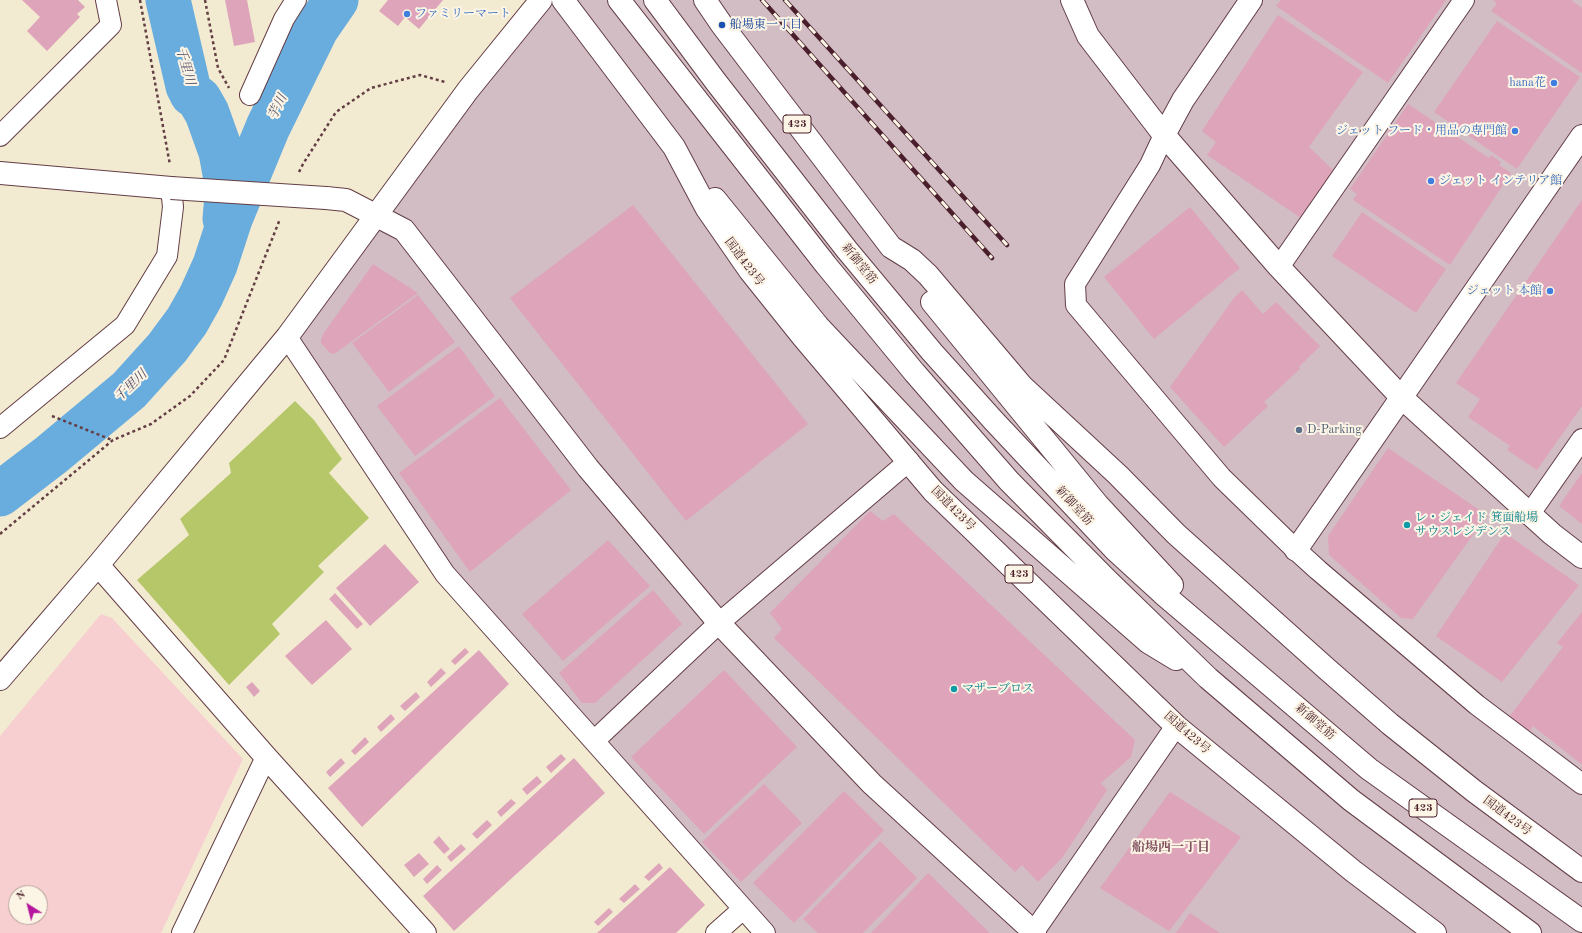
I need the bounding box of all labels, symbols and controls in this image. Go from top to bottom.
place label: ファミリーマート [415,7,511,21]
marker: ファミリーマート [402,9,412,19]
place label: 船場東一丁目 [730,18,802,32]
marker: 船場東一丁目 [717,20,727,30]
water label: 千里川 [172,45,198,87]
place label: hana花 [1509,76,1546,90]
marker: hana花 [1549,78,1559,88]
water label: 芋川 [265,92,291,122]
road number: 423 [783,115,811,133]
place label: ジェット フード・用品の専門館 [1336,124,1507,138]
marker: ジェット フード・用品の専門館 [1510,126,1520,136]
place label: ジェット インテリア館 [1439,174,1562,188]
marker: ジェット インテリア館 [1426,176,1436,186]
street label: 国道423号 [721,235,767,289]
street label: 新御堂筋 [838,241,880,287]
place label: ジェット 本館 [1467,284,1542,298]
marker: ジェット 本館 [1545,286,1555,296]
water label: 千里川 [112,367,150,405]
place label: D-Parking [1307,423,1362,437]
marker: D-Parking [1294,425,1304,435]
street label: 国道423号 [928,484,978,534]
street label: 新御堂筋 [1052,484,1096,528]
place label: レ・ジェイド 箕面船場 サウスレジデンス [1415,511,1538,539]
marker: レ・ジェイド 箕面船場 サウスレジデンス [1402,520,1412,530]
road number: 423 [1005,565,1033,583]
place label: マザーブロス [962,682,1034,696]
marker: マザーブロス [949,684,959,694]
street label: 新御堂筋 [1292,701,1338,743]
street label: 国道423号 [1161,709,1213,757]
street label: 国道423号 [1480,793,1534,839]
road number: 423 [1409,799,1437,817]
district label: 船場西一丁目 [1132,840,1210,856]
north arrow [8,885,48,925]
text: N [15,889,28,903]

